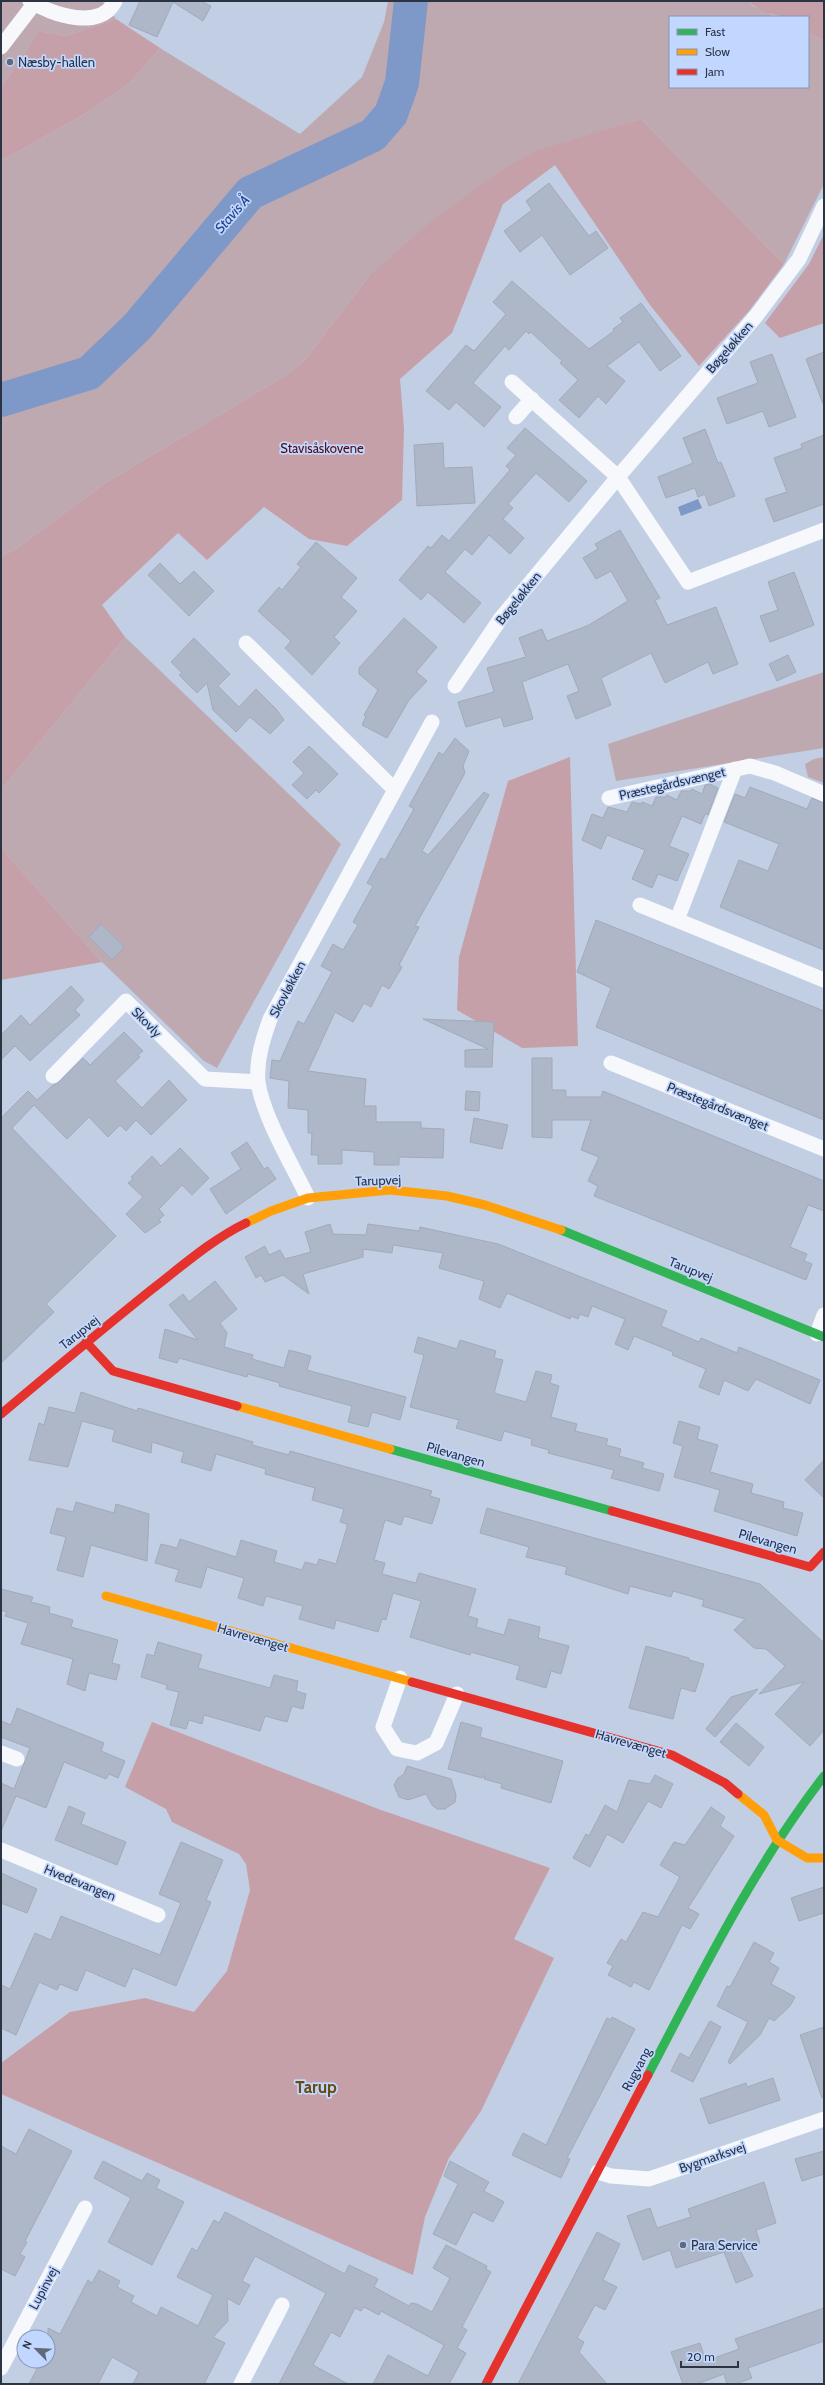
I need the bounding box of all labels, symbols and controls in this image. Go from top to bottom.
legend [669,16,809,88]
text: Fast [705,24,725,39]
text: Slow [705,44,730,59]
place label: Næsby-hallen [18,54,95,70]
marker: Næsby-hallen [5,57,15,67]
text: Jam [704,64,724,79]
water label: Stavis Å [211,191,253,237]
street label: Bøgeløkken [702,318,756,376]
park label: Stavisåskovene [280,440,364,456]
street label: Bøgeløkken [492,568,544,628]
street label: Præstegårdsvænget [617,763,727,803]
street label: Skovløkken [265,958,309,1020]
street label: Skovly [129,1004,166,1041]
street label: Præstegårdsvænget [665,1078,772,1134]
street label: Tarupvej [355,1171,401,1190]
street label: Tarupvej [666,1253,715,1286]
street label: Tarupvej [56,1311,103,1353]
street label: Pilevangen [425,1438,487,1470]
street label: Pilevangen [737,1525,799,1557]
street label: Havrevænget [216,1619,291,1655]
street label: Havrevænget [594,1725,669,1761]
street label: Hvedevangen [42,1860,118,1904]
street label: Rugvang [618,2044,654,2094]
district label: Tarup [295,2077,337,2097]
street label: Bygmarksvej [677,2138,748,2177]
place label: Para Service [691,2237,758,2253]
marker: Para Service [678,2240,688,2250]
street label: Lupinvej [25,2264,62,2313]
north arrow [16,2329,56,2369]
text: N [19,2339,35,2351]
scale bar [681,2343,738,2369]
text: 20 m [687,2349,715,2364]

